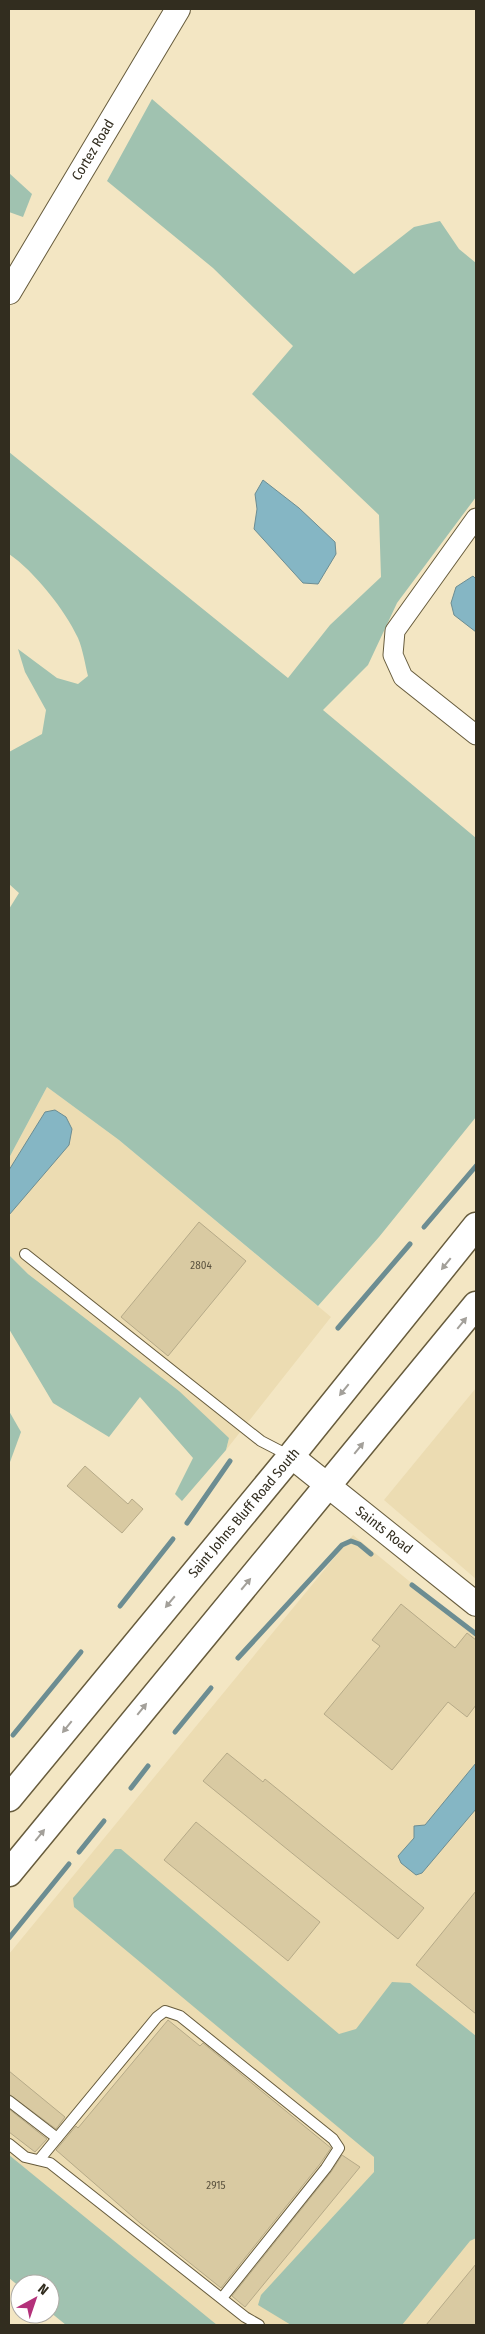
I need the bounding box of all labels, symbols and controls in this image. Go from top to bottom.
street label: Cortez Road [68,116,118,184]
one-way arrow [440,1257,451,1270]
house number: 2804 [190,1259,212,1272]
one-way arrow [456,1316,467,1329]
one-way arrow [338,1383,349,1396]
one-way arrow [353,1442,364,1455]
street label: Saint Johns Bluff Road South [185,1445,303,1581]
street label: Saints Road [352,1502,416,1558]
one-way arrow [240,1578,251,1591]
one-way arrow [165,1595,176,1608]
one-way arrow [137,1703,148,1716]
one-way arrow [61,1720,72,1733]
one-way arrow [34,1829,45,1842]
house number: 2915 [206,2179,226,2192]
north arrow [10,2274,60,2324]
text: N [34,2280,52,2299]

